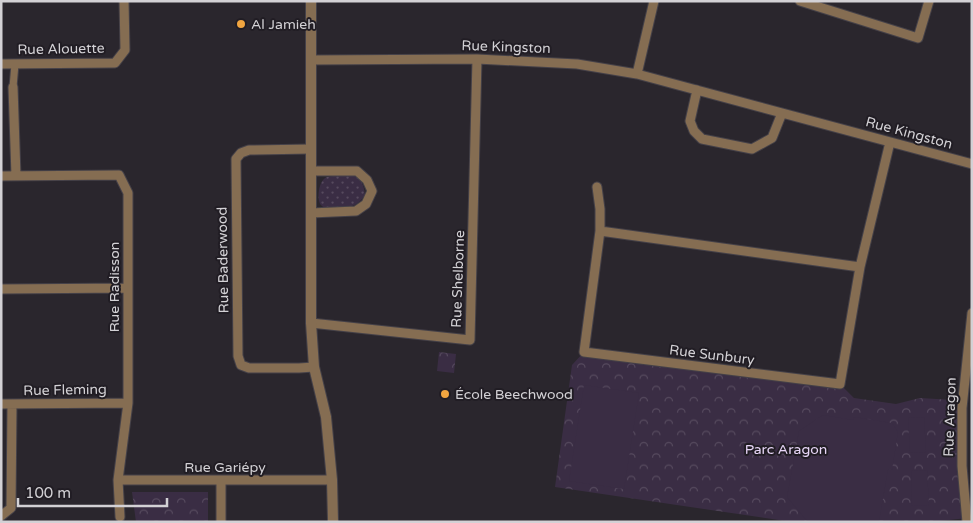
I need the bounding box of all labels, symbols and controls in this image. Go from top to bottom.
place label: Al Jamieh [251,16,316,33]
marker: Al Jamieh [235,18,247,30]
street label: Rue Kingston [461,37,551,57]
street label: Rue Alouette [17,40,105,58]
street label: Rue Kingston [864,113,954,153]
street label: Rue Baderwood [214,207,232,313]
street label: Rue Shelborne [448,230,468,328]
street label: Rue Radisson [106,242,123,332]
street label: Rue Sunbury [668,341,756,369]
street label: Rue Aragon [940,377,960,457]
street label: Rue Fleming [23,381,107,399]
place label: École Beechwood [455,386,573,403]
marker: École Beechwood [439,388,451,400]
park label: Parc Aragon [745,441,827,458]
street label: Rue Gariépy [184,459,266,476]
scale bar [18,476,166,508]
text: 100 m [25,484,71,502]

